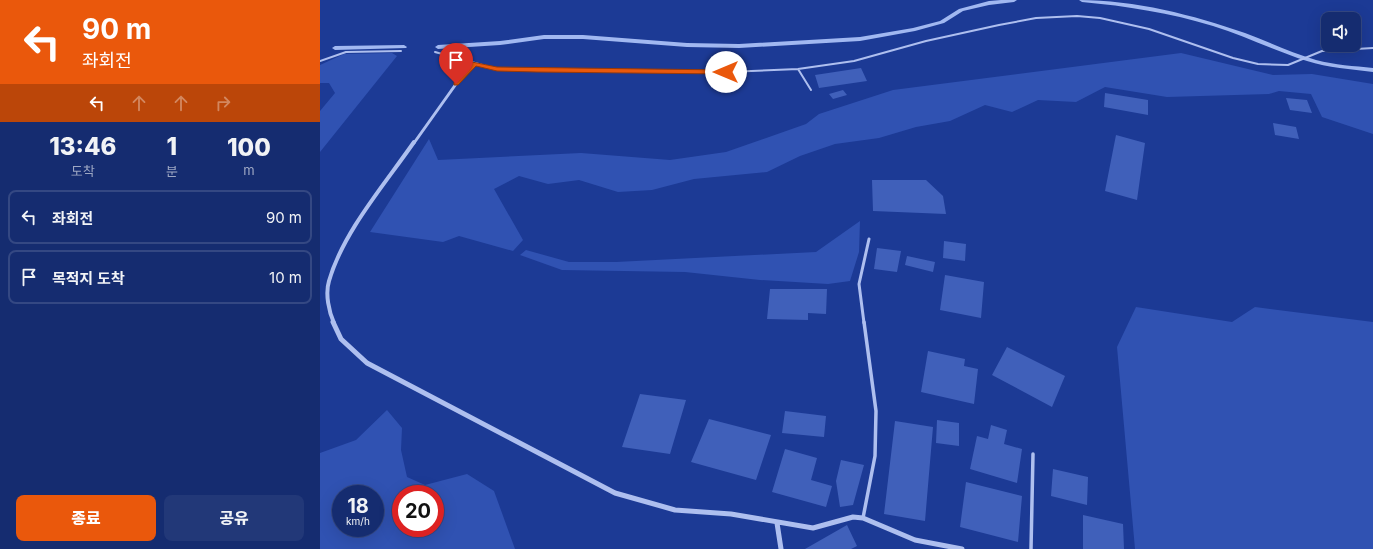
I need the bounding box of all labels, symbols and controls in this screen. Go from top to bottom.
text: 90 m [82,12,151,46]
map controls [1321,12,1361,52]
button: sound [1321,12,1361,52]
icon: left [16,16,68,68]
pin [439,43,473,84]
icon: arrive [445,49,467,71]
text: 좌회전 [82,50,132,71]
position arrow [705,51,747,93]
icon: left [86,92,108,114]
icon: ahead [128,92,150,114]
icon: ahead [170,92,192,114]
icon: right [212,92,234,114]
text: 13:46 [49,132,116,161]
text: 1 [166,132,177,161]
text: 100 [227,133,271,162]
text: m [243,162,255,178]
text: 도착 [71,163,95,179]
text: 분 [166,163,178,179]
icon: left [18,206,40,228]
text: 90 m [266,208,302,227]
text: 좌회전 [52,209,93,228]
icon: arrive [18,266,40,288]
text: 10 m [269,268,302,287]
text: 목적지 도착 [52,269,125,288]
speed limit sign: 20 [392,485,444,537]
text: 18 [347,494,369,518]
button: 종료 [16,495,156,541]
button: 공유 [164,495,304,541]
text: km/h [346,515,370,527]

